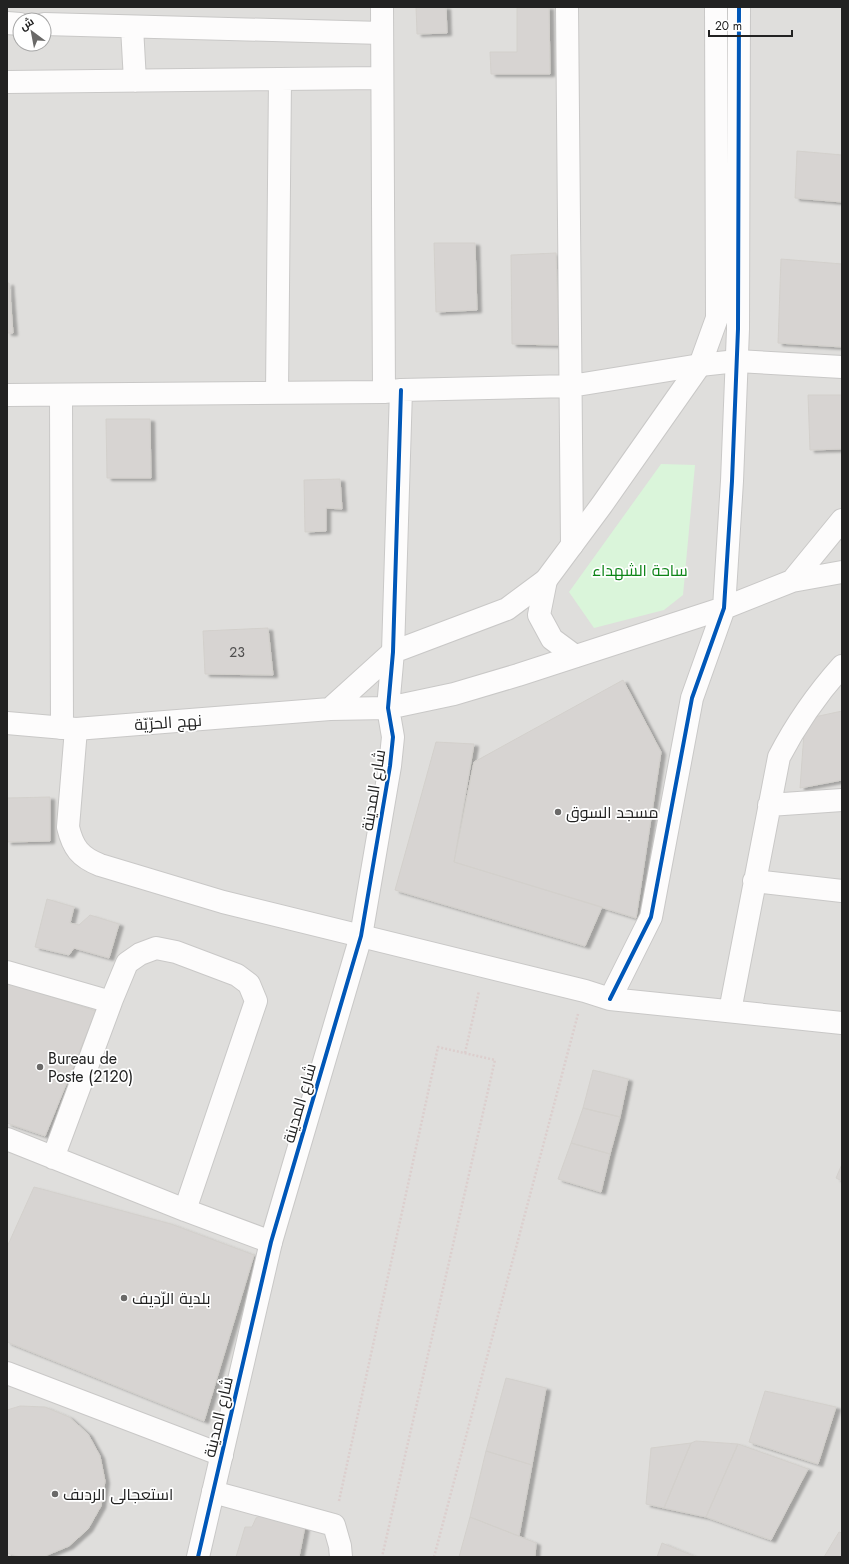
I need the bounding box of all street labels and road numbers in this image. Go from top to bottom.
street label: نهج الحرّيّة [133,709,203,736]
street label: شارع المدينة [356,748,391,832]
street label: شارع المدينة [277,1061,322,1146]
street label: شارع المدينة [198,1375,239,1460]

